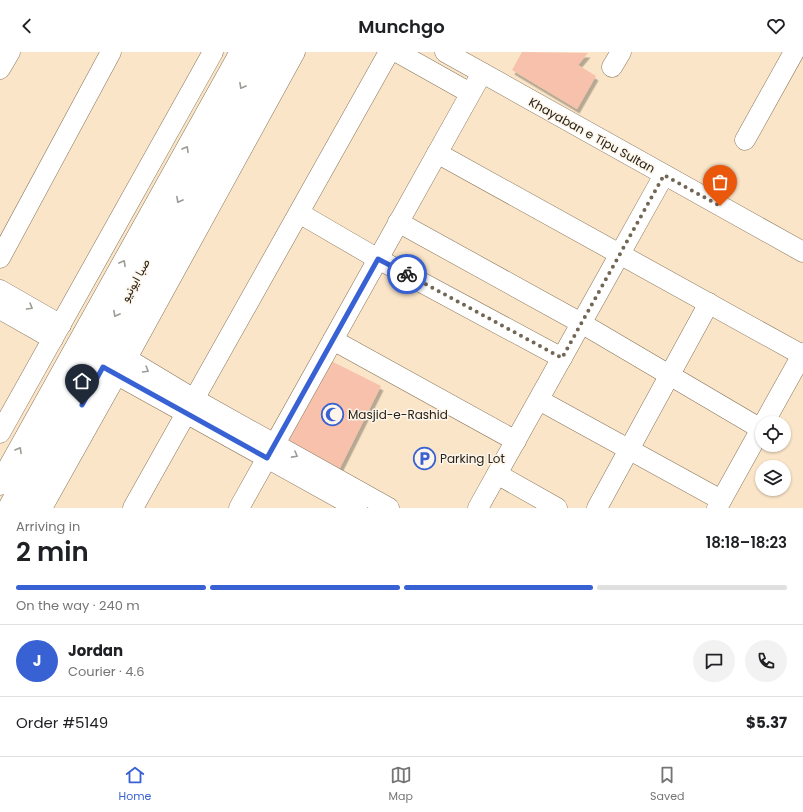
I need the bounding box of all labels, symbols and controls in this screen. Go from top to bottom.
text: Munchgo [358,14,445,39]
icon: back [16,15,38,37]
icon: heart [765,15,787,37]
one-way arrow [240,82,247,89]
street label: Khayaban e Tipu Sultan [526,93,658,177]
one-way arrow [182,146,189,153]
pin [703,165,737,206]
icon: bag [709,171,731,193]
one-way arrow [177,196,184,203]
courier [387,254,427,294]
street label: صبا ایونیو [116,255,154,305]
one-way arrow [119,260,126,267]
icon: bike [396,263,418,285]
one-way arrow [26,303,33,310]
one-way arrow [114,309,121,317]
pin [65,364,99,405]
one-way arrow [142,365,149,372]
icon: home [71,370,93,392]
mosque icon: Masjid-e-Rashid [320,401,346,427]
place label: Masjid-e-Rashid [348,406,448,423]
map controls [755,416,791,496]
button: locate [755,416,791,452]
parking icon: Parking Lot [412,445,438,471]
one-way arrow [14,447,22,454]
place label: Parking Lot [440,450,505,467]
one-way arrow [291,451,298,458]
button: layers [755,460,791,496]
text: Arriving in [16,517,80,536]
text: 18:18–18:23 [706,532,787,553]
text: 2 min [16,534,89,570]
text: On the way · 240 m [16,596,140,615]
text: Jordan [68,640,123,661]
button: chat [693,640,735,682]
button: phone [745,640,787,682]
text: J [33,650,41,671]
text: Courier · 4.6 [68,662,145,681]
text: Order #5149 [16,712,108,733]
text: $5.37 [746,712,787,733]
tab: Home [119,764,151,805]
tab: Map [389,764,413,805]
tab: Saved [650,764,684,805]

